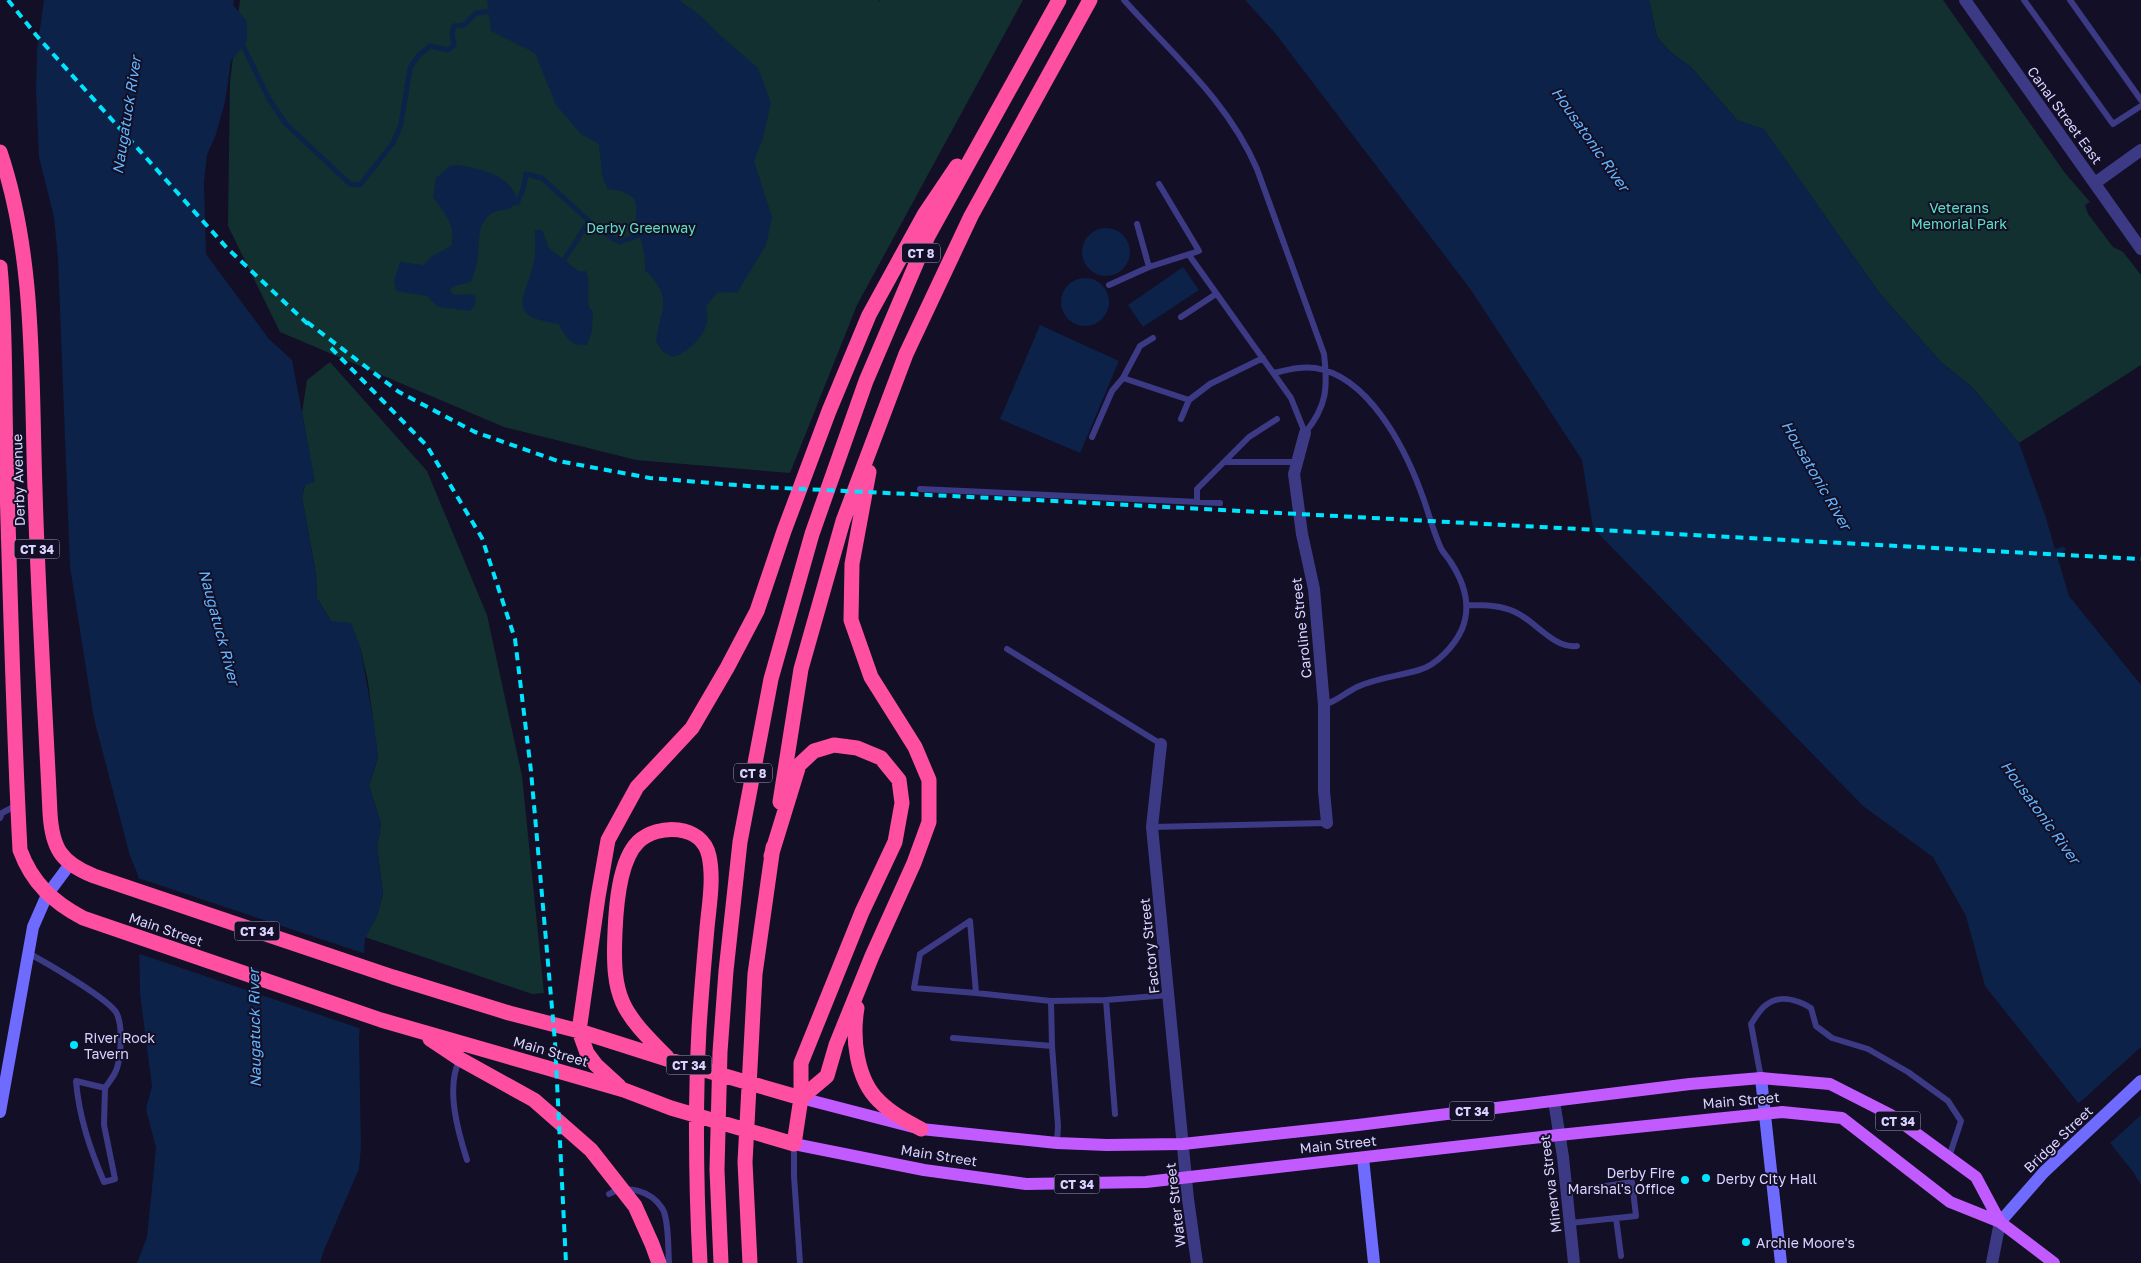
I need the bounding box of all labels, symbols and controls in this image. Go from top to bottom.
water label: Naugatuck River [108,53,146,175]
street label: Canal Street East [2024,63,2106,167]
water label: Housatonic River [1548,84,1635,196]
park label: Veterans Memorial Park [1911,199,2007,232]
park label: Derby Greenway [586,219,696,236]
road number: CT 8 [902,244,940,262]
water label: Housatonic River [1779,417,1857,535]
street label: Derby Avenue [8,433,28,527]
road number: CT 34 [15,540,60,558]
water label: Naugatuck River [195,567,245,689]
street label: Caroline Street [1287,577,1315,679]
water label: Housatonic River [1998,757,2086,869]
road number: CT 8 [734,764,772,782]
street label: Factory Street [1136,897,1162,995]
street label: Main Street [127,908,205,950]
road number: CT 34 [234,921,280,940]
water label: Naugatuck River [244,966,265,1088]
place label: River Rock Tavern [84,1029,155,1062]
street label: Main Street [512,1032,590,1070]
marker: River Rock Tavern [68,1039,80,1051]
road number: CT 34 [666,1056,712,1074]
street label: Main Street [1702,1088,1780,1112]
road number: CT 34 [1450,1102,1494,1120]
street label: Bridge Street [2020,1102,2096,1176]
road number: CT 34 [1876,1112,1920,1130]
street label: Main Street [1299,1132,1377,1156]
street label: Minerva Street [1536,1134,1564,1234]
street label: Main Street [900,1141,978,1169]
street label: Water Street [1161,1162,1189,1248]
place label: Derby Fire Marshal's Office [1568,1164,1675,1197]
place label: Derby City Hall [1716,1170,1817,1187]
marker: Derby City Hall [1700,1172,1712,1184]
road number: CT 34 [1054,1174,1100,1194]
marker: Derby Fire Marshal's Office [1679,1174,1691,1186]
place label: Archie Moore's [1756,1234,1855,1251]
marker: Archie Moore's [1740,1236,1752,1248]

